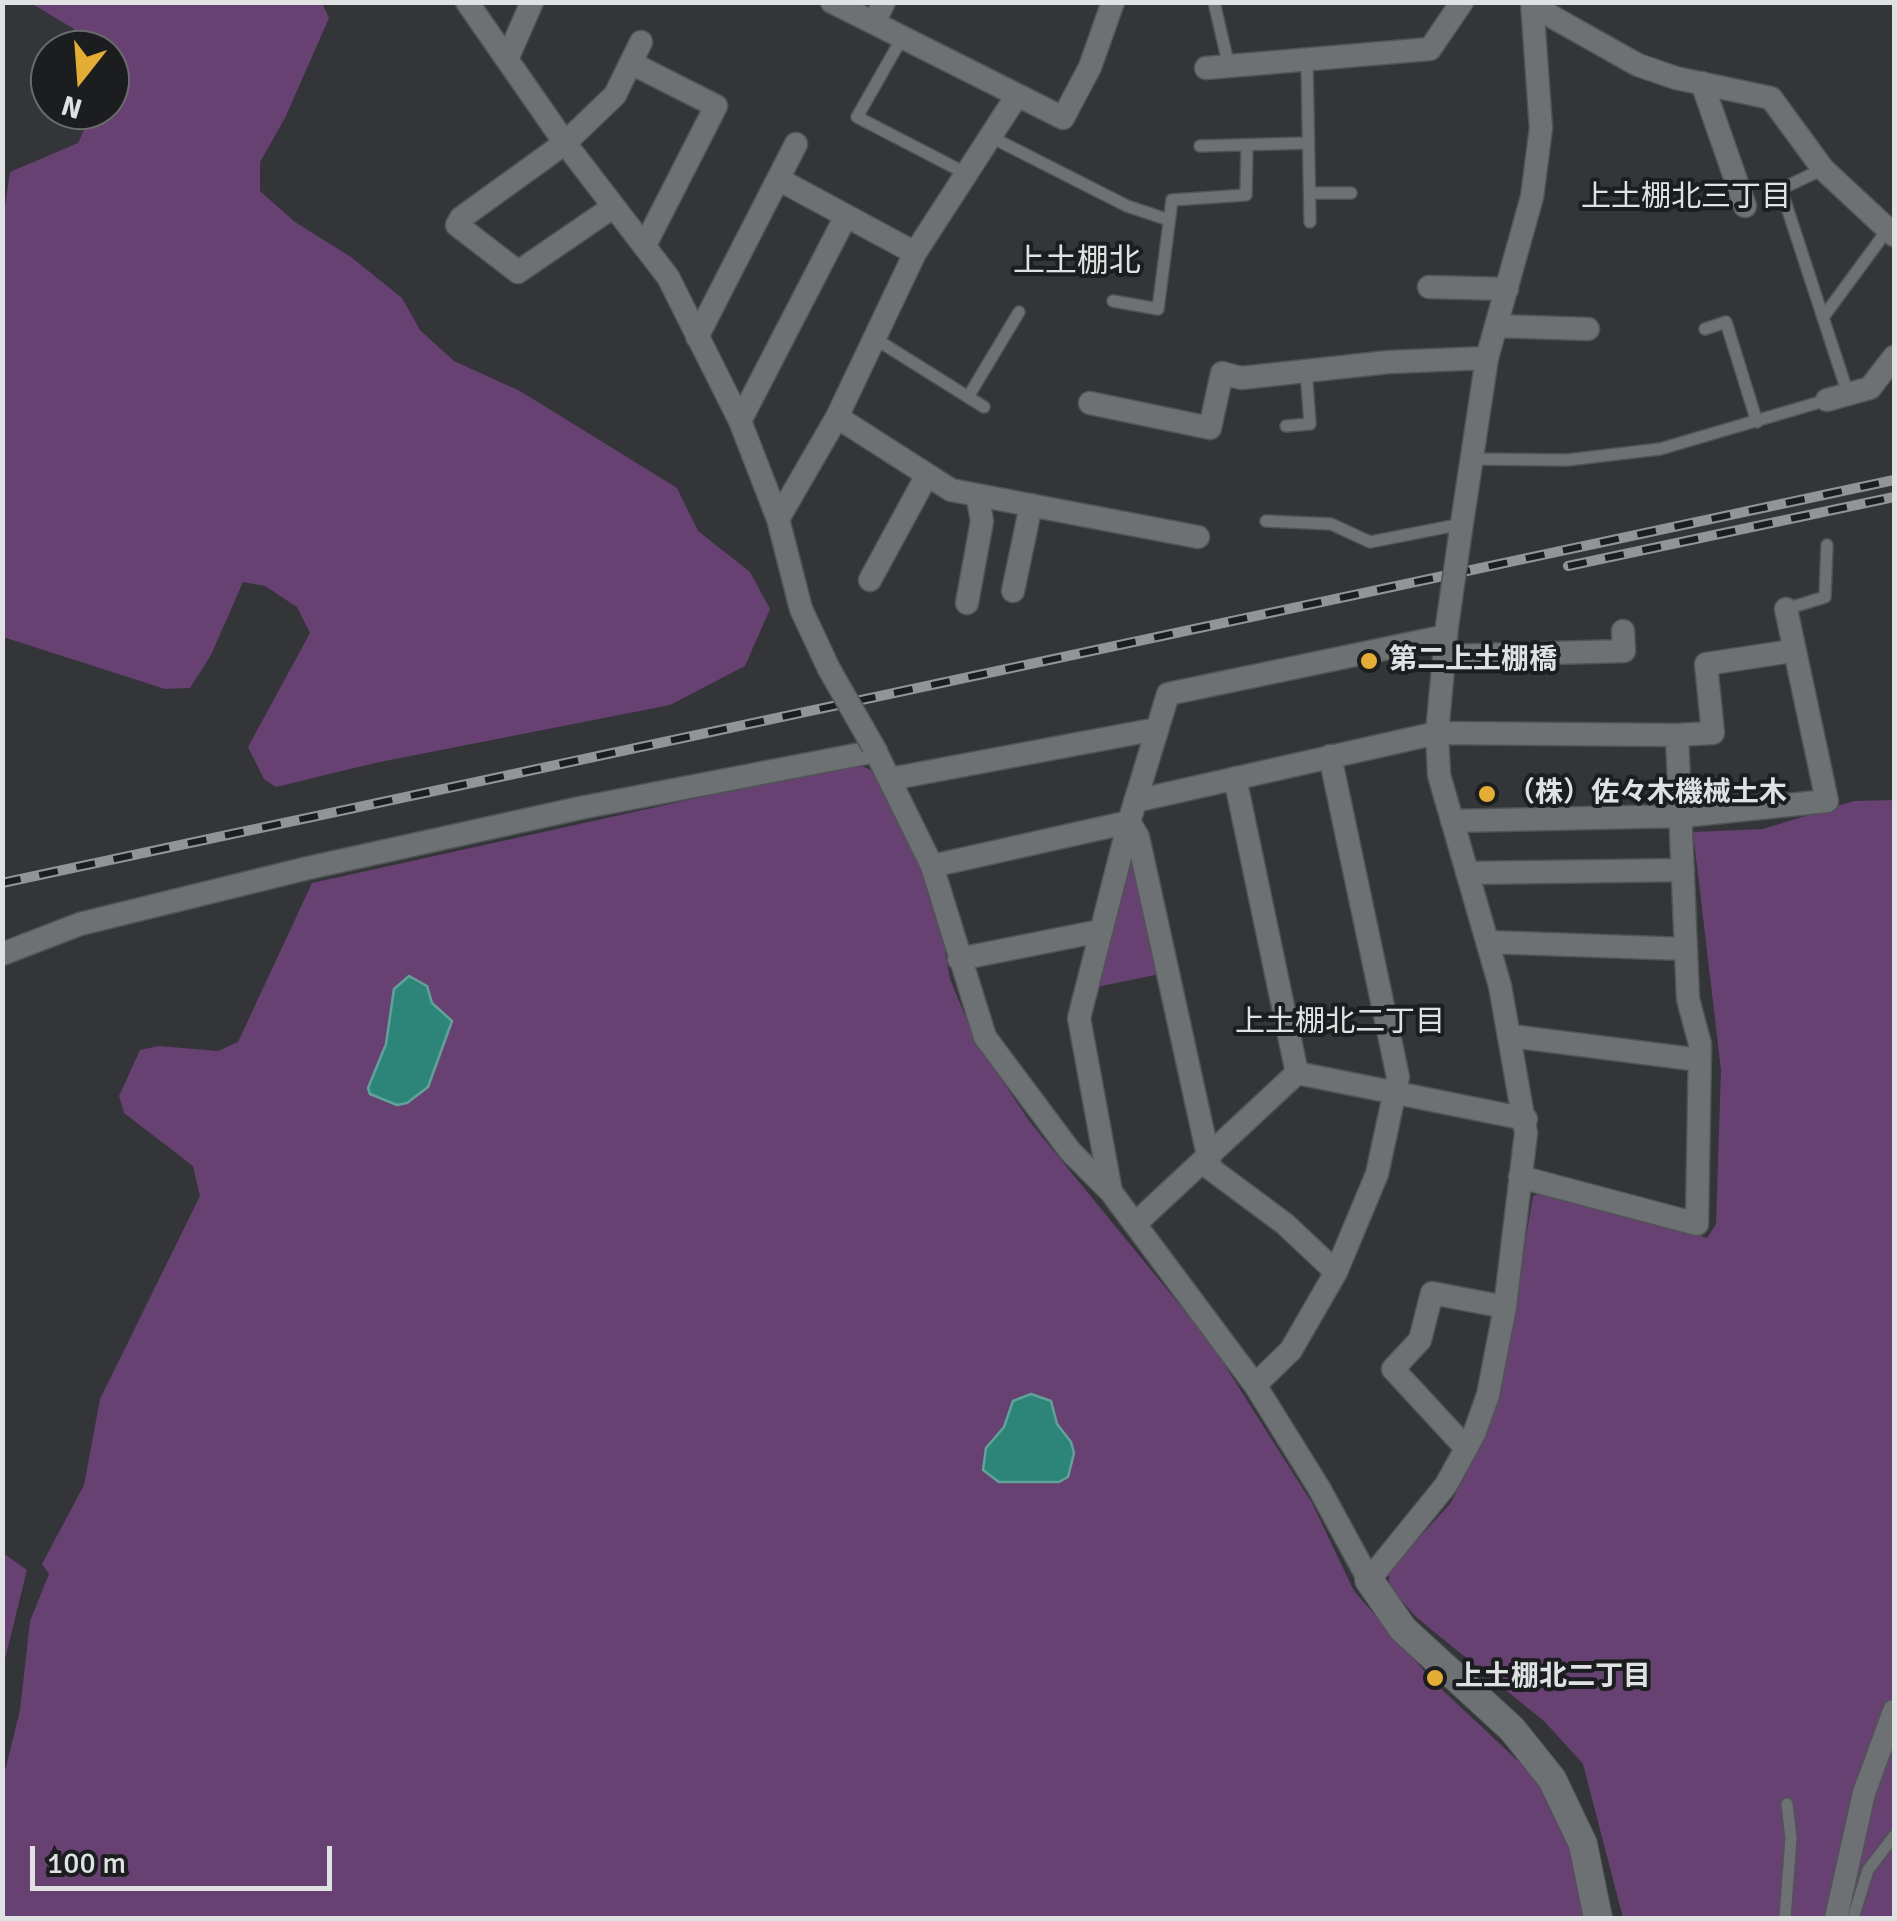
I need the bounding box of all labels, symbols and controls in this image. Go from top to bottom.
north arrow [30,30,130,130]
text: N [58,88,86,126]
district label: 上土棚北三丁目 [1581,180,1791,216]
district label: 上土棚北 [1013,244,1141,282]
place label: 第二上土棚橋 [1389,644,1557,678]
marker: 第二上土棚橋 [1358,650,1380,672]
place label: （株）佐々木機械土木 [1507,777,1787,811]
marker: （株）佐々木機械土木 [1476,783,1498,805]
district label: 上土棚北二丁目 [1235,1005,1445,1041]
place label: 上土棚北二丁目 [1455,1661,1651,1695]
marker: 上土棚北二丁目 [1424,1667,1446,1689]
scale bar [35,1826,338,1888]
text: 100 m [47,1845,126,1882]

